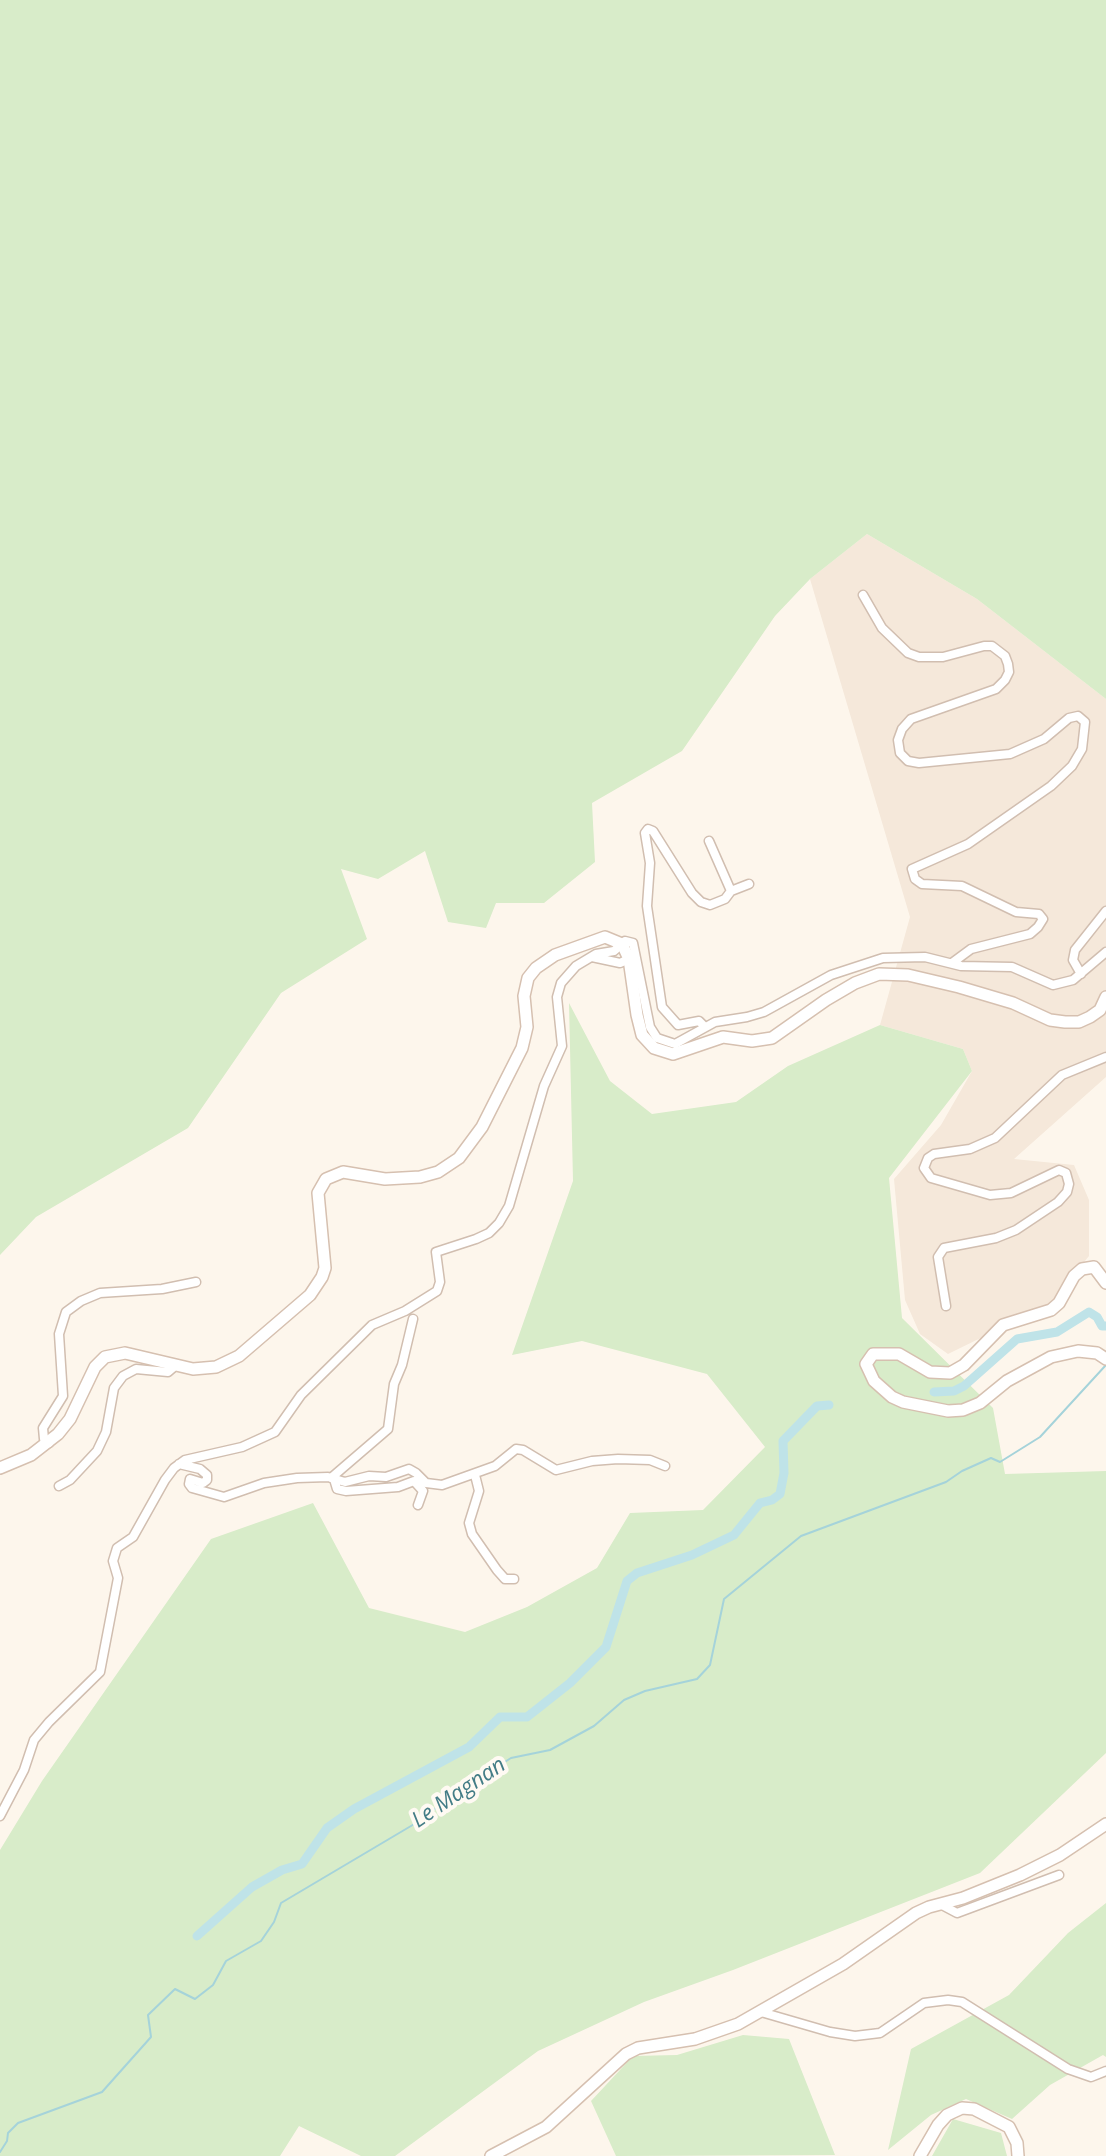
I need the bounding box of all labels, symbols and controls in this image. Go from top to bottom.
water label: Le Magnan [407,1752,511,1834]

